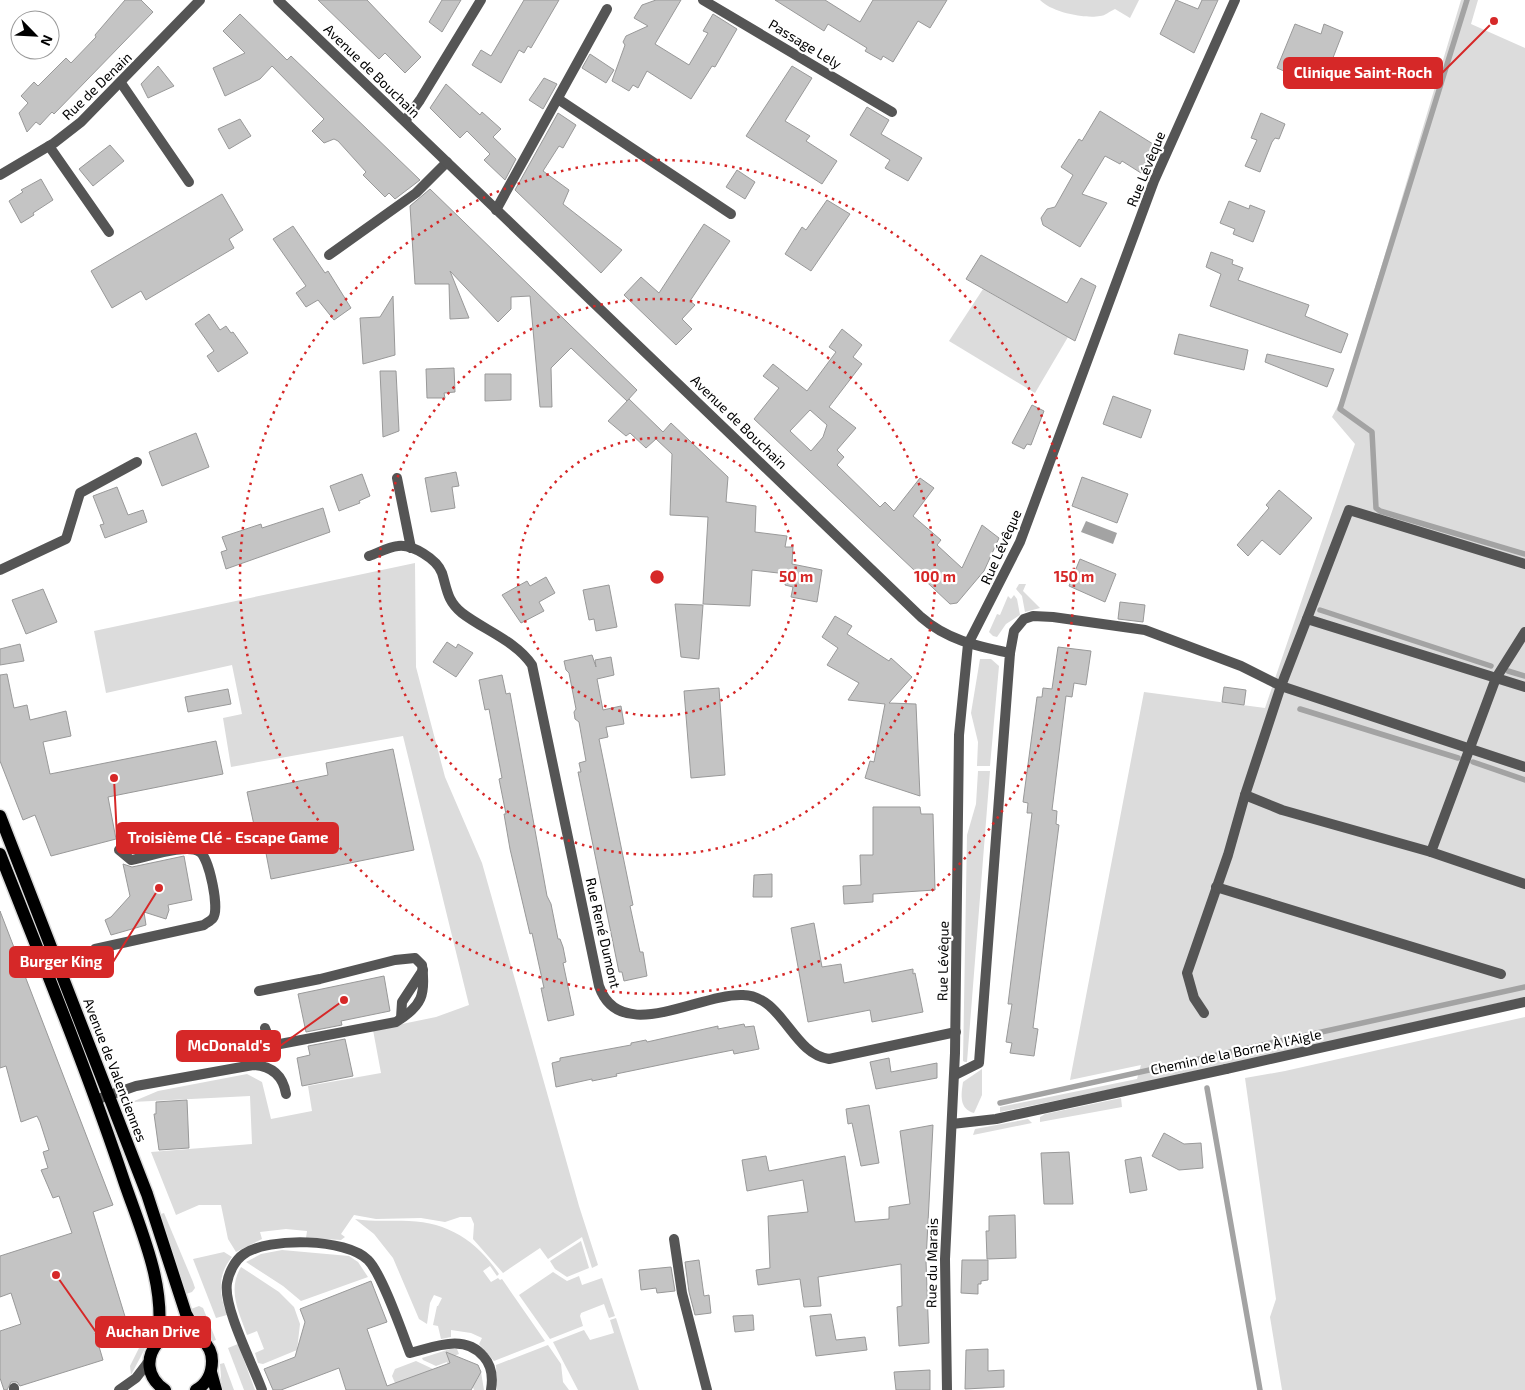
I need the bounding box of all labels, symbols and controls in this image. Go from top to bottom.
north arrow [10,10,60,60]
street label: Passage Lely [766,15,845,72]
street label: Avenue de Bouchain [321,20,424,121]
text: N [38,32,57,49]
street label: Rue de Denain [58,48,135,123]
callout: Clinique Saint-Roch [1284,58,1442,88]
text: Clinique Saint-Roch [1294,63,1432,81]
street label: Rue Lévêque [1123,128,1168,209]
street label: Avenue de Bouchain [688,371,791,472]
street label: Rue Lévêque [976,507,1025,587]
text: 50 m [779,567,813,585]
text: 100 m [914,567,956,585]
text: 150 m [1054,567,1094,585]
centre of rings [648,568,666,586]
callout: Troisième Clé - Escape Game [117,823,338,853]
text: Troisième Clé - Escape Game [128,828,329,846]
street label: Rue René Dumont [582,876,624,990]
street label: Rue Lévêque [933,921,952,1001]
callout: Burger King [10,947,113,977]
text: Burger King [20,952,103,970]
street label: Avenue de Valenciennes [80,995,151,1144]
street label: Chemin de la Borne À l'Aigle [1149,1025,1323,1078]
callout: McDonald's [177,1031,280,1061]
text: McDonald's [187,1036,271,1054]
street label: Rue du Marais [922,1218,941,1308]
callout: Auchan Drive [96,1317,210,1347]
text: Auchan Drive [106,1322,200,1340]

